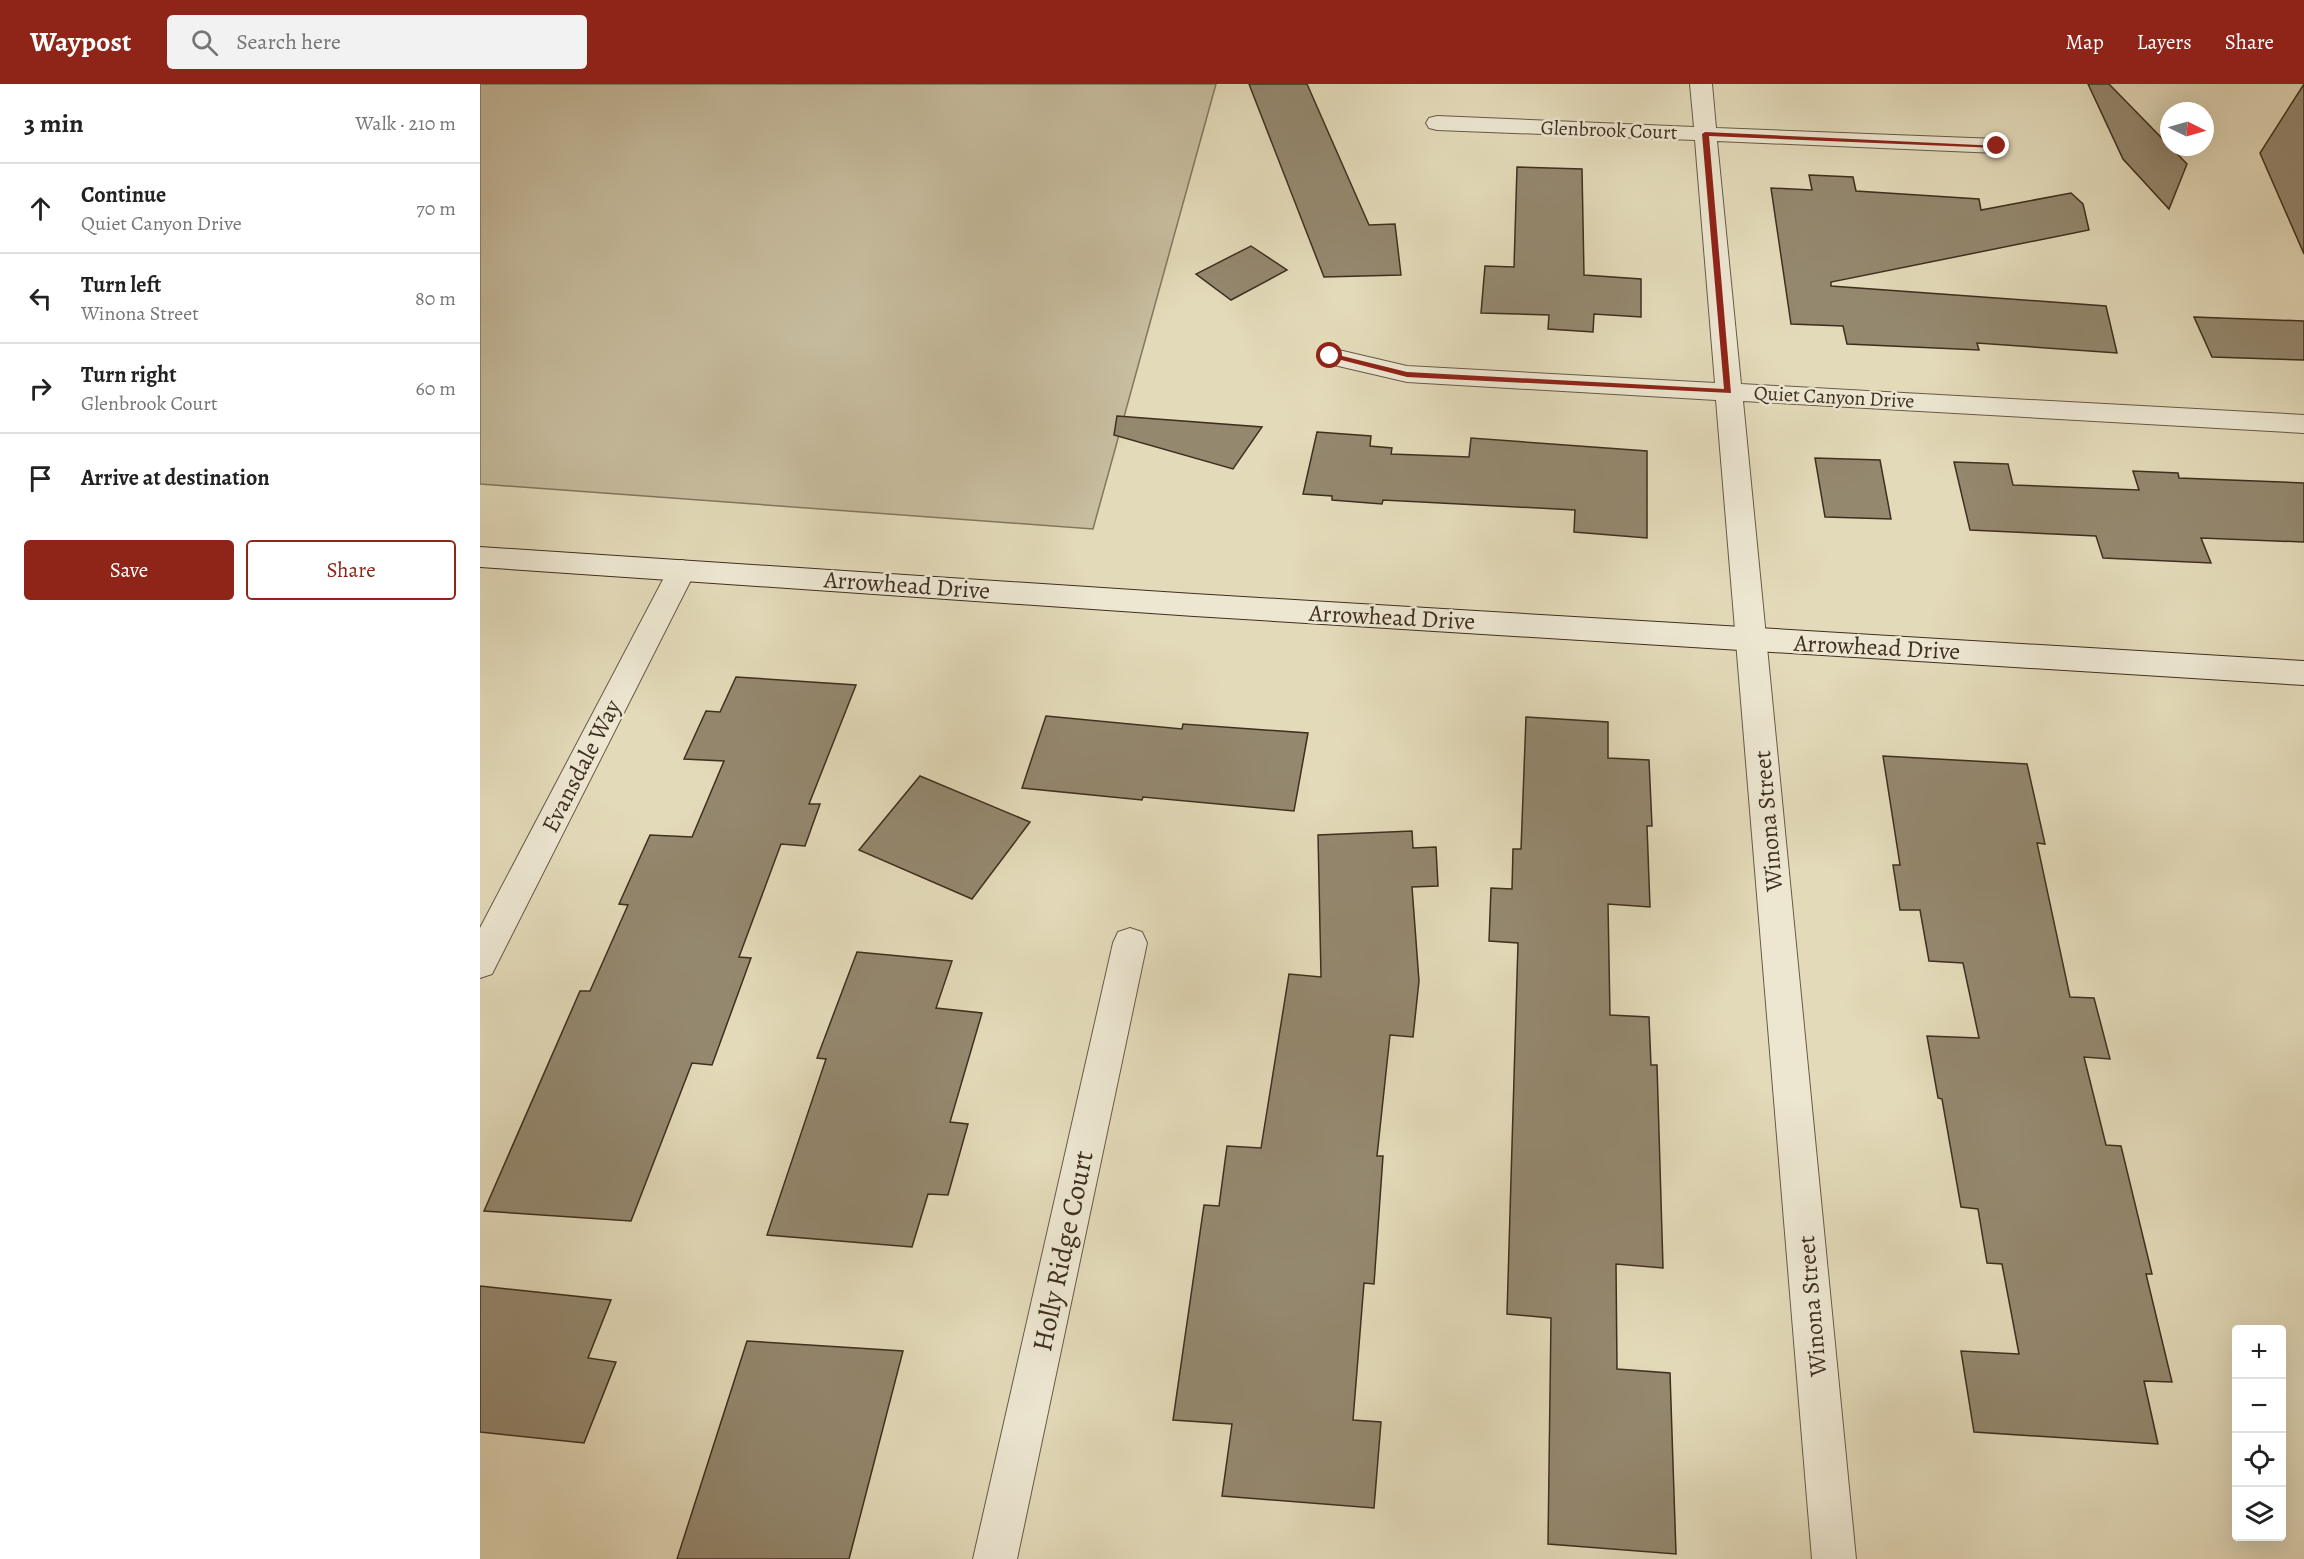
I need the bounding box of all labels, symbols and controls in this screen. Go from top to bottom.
search box [167,15,587,69]
text: Waypost [30,23,131,61]
icon: search [188,26,221,59]
text: Search here [236,27,341,57]
text: Map [2065,28,2104,56]
text: Layers [2137,28,2192,56]
text: Share [2225,28,2274,56]
north arrow [2160,102,2214,156]
text: 3 min [24,106,84,141]
text: Walk · 210 m [355,110,456,137]
street label: Glenbrook Court [1540,114,1678,146]
route end [1983,132,2009,158]
text: Continue [81,180,166,210]
icon: ahead [24,192,57,225]
text: 70 m [416,195,456,222]
text: Quiet Canyon Drive [81,210,242,237]
text: Turn left [81,270,161,300]
icon: left [24,282,57,315]
text: 80 m [415,285,456,312]
text: Winona Street [81,300,199,327]
route start [1316,342,1342,368]
text: Turn right [81,360,177,390]
icon: right [24,372,57,405]
text: 60 m [416,375,456,402]
street label: Quiet Canyon Drive [1753,379,1915,415]
text: Glenbrook Court [81,390,218,417]
icon: arrive [24,462,57,495]
text: Arrive at destination [81,463,270,493]
button: Save [24,540,234,600]
button: Share [246,540,456,600]
street label: Arrowhead Drive [822,563,991,607]
street label: Arrowhead Drive [1307,597,1476,637]
street label: Arrowhead Drive [1792,627,1961,667]
street label: Evansdale Way [534,694,628,838]
street label: Winona Street [1746,749,1790,894]
street label: Holly Ridge Court [1023,1147,1103,1355]
street label: Winona Street [1790,1234,1834,1379]
map controls [2232,1325,2286,1541]
button: + [2232,1325,2286,1379]
button: − [2232,1379,2286,1433]
button: locate [2232,1433,2286,1487]
button: layers [2232,1487,2286,1541]

